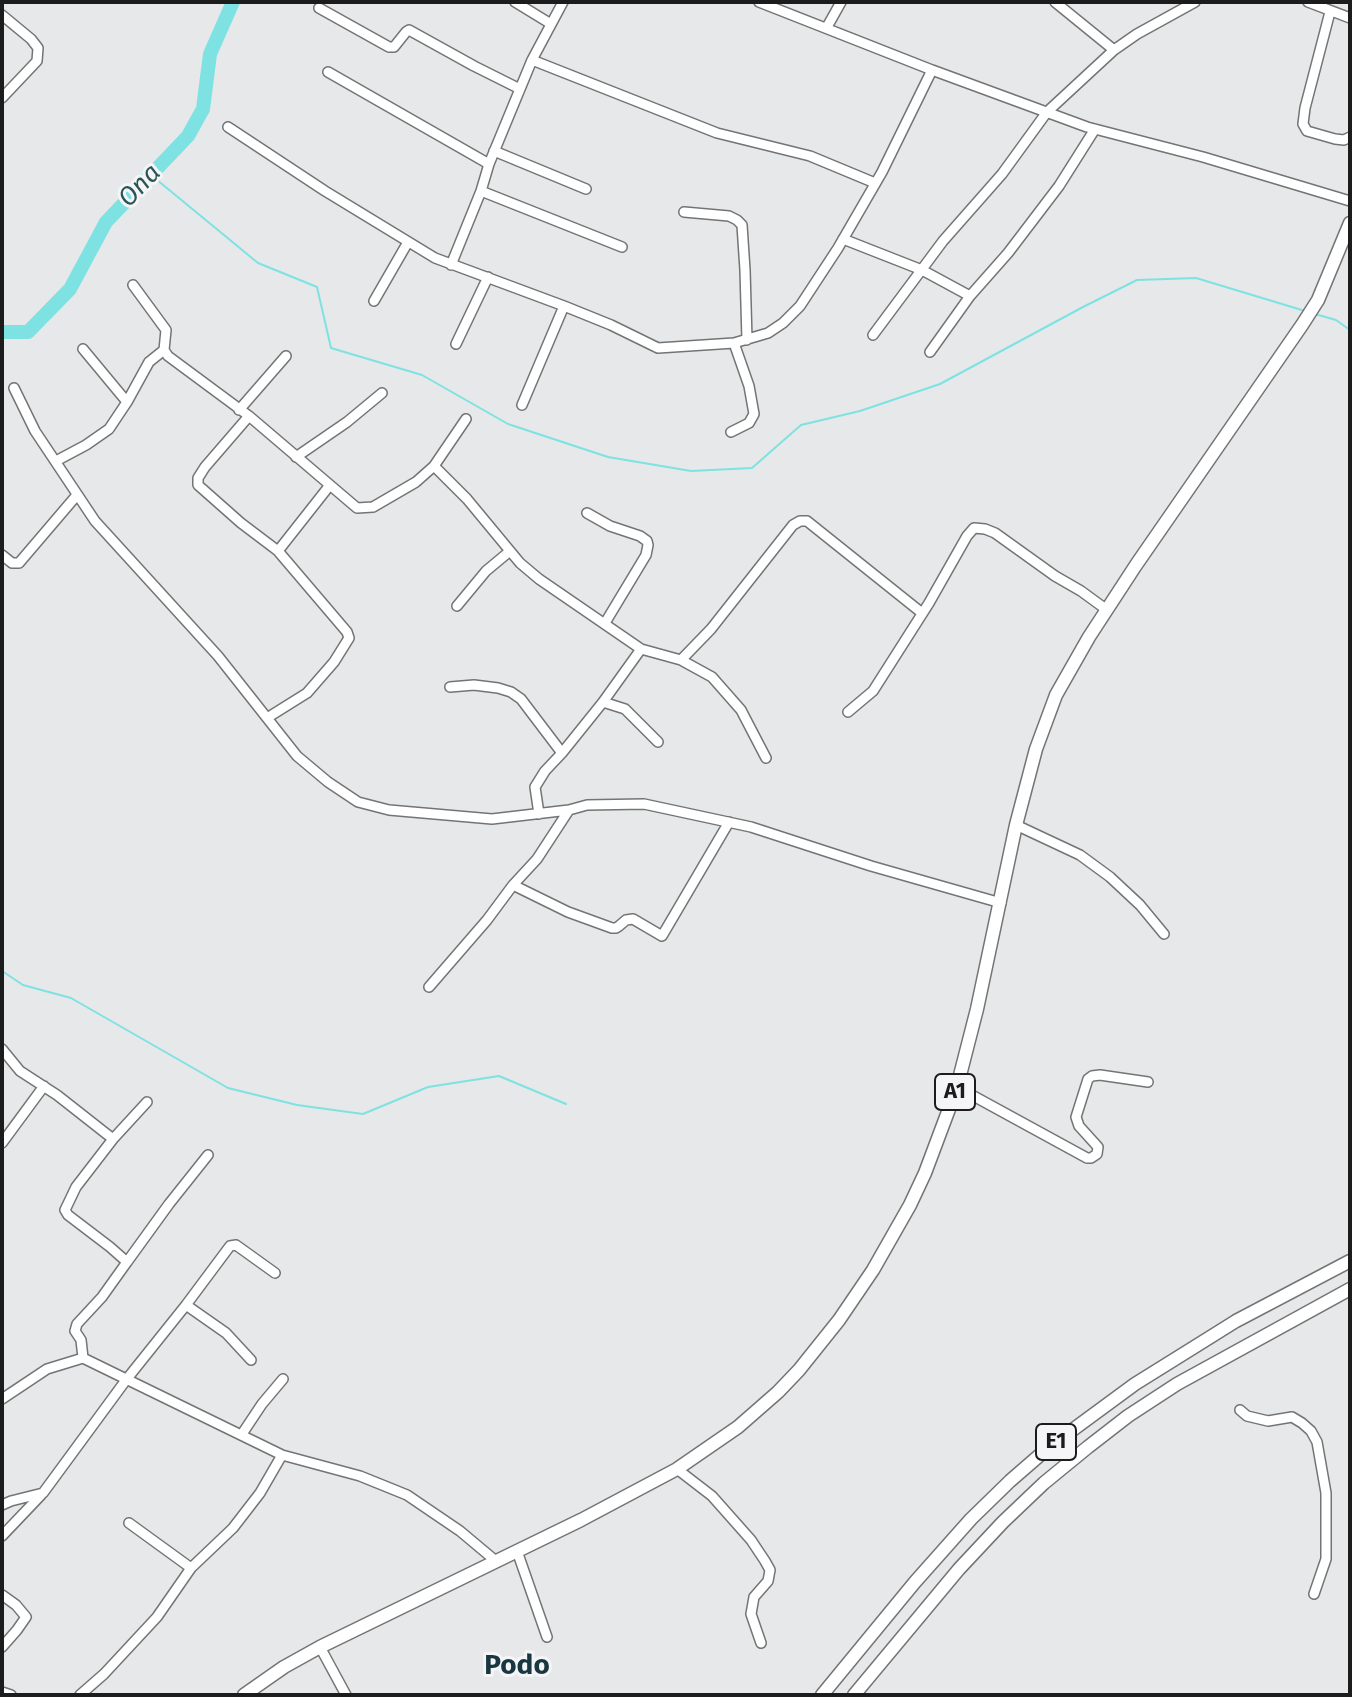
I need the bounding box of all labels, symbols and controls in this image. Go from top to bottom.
water label: Ona [112,158,168,214]
road number: A1 [935,1074,975,1110]
road number: E1 [1036,1424,1076,1460]
district label: Podo [484,1649,550,1683]

